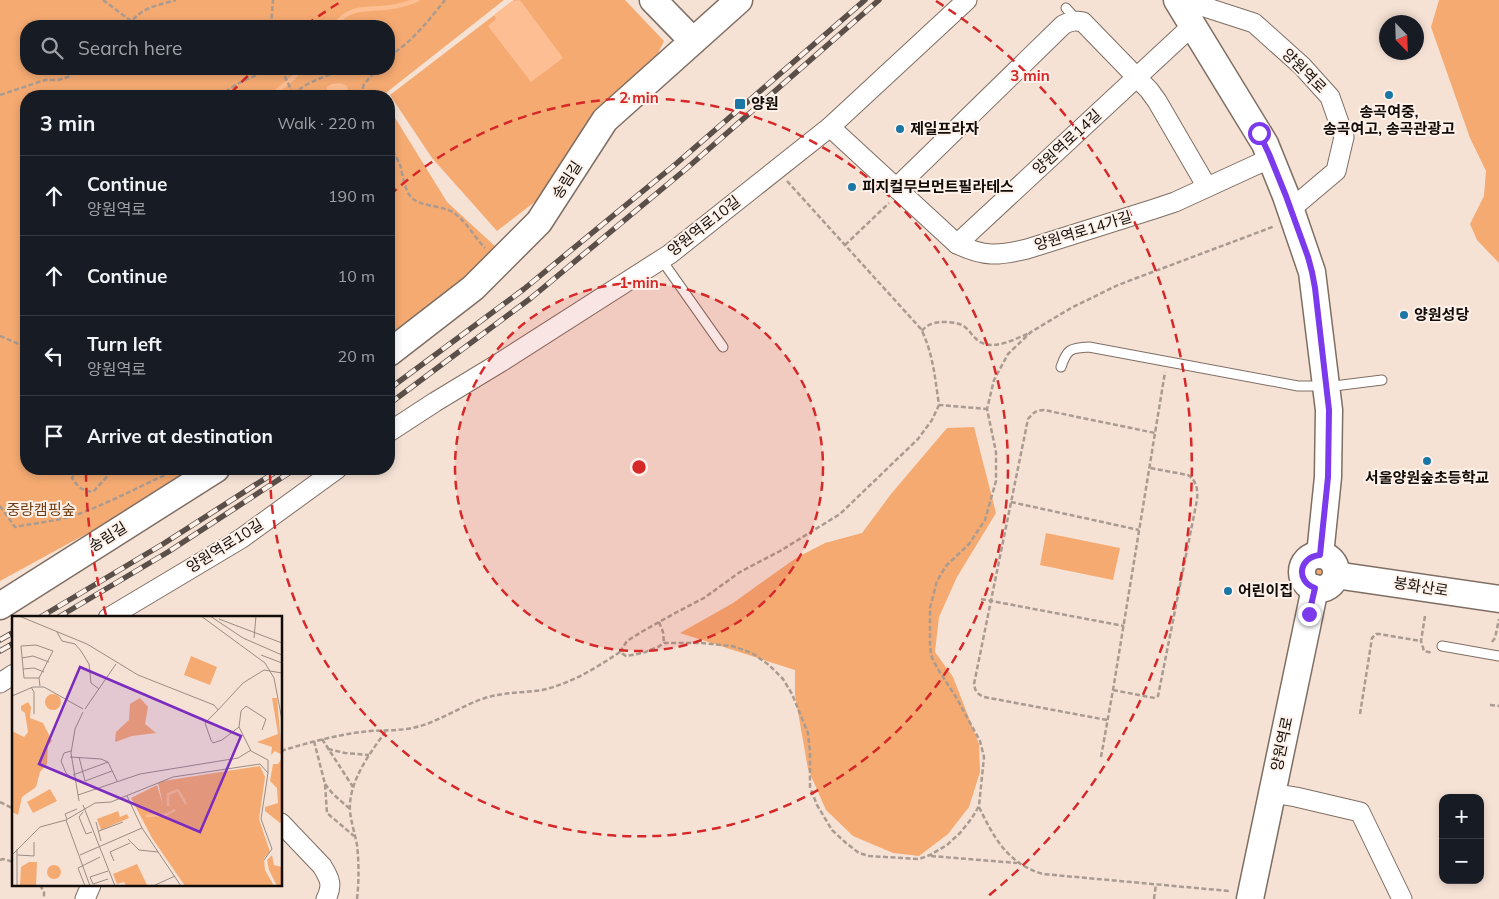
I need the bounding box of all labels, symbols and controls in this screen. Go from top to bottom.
north arrow [1379,15,1424,60]
search box [20,20,395,75]
icon: search [38,34,66,62]
text: Search here [78,36,182,60]
street label: 양원역로 [1278,44,1331,97]
text: 3 min [1010,66,1050,85]
text: 2 min [619,88,659,107]
marker: 송곡여중, 송곡여고, 송곡관광고 [1383,89,1395,101]
place label: 양원 [751,94,779,113]
marker: 양원 [733,97,747,111]
place label: 송곡여중, 송곡여고, 송곡관광고 [1323,102,1455,138]
street label: 양원역로14길 [1028,105,1105,178]
text: 3 min [40,110,95,136]
text: Walk · 220 m [277,113,375,133]
place label: 제일프라자 [910,119,979,138]
route start [1248,122,1271,145]
marker: 제일프라자 [894,123,906,135]
street label: 송림길 [547,157,586,202]
text: Continue [87,172,167,196]
place label: 피지컬무브먼트필라테스 [862,177,1014,196]
marker: 피지컬무브먼트필라테스 [846,181,858,193]
icon: ahead [40,182,68,210]
text: 190 m [328,186,375,206]
street label: 양원역로10길 [664,191,744,260]
text: 양원역로 [87,199,146,219]
street label: 양원역로14가길 [1032,207,1134,254]
icon: ahead [40,262,68,290]
text: Continue [87,264,167,288]
text: 10 m [338,266,375,286]
text: 1 min [619,273,659,292]
place label: 양원성당 [1414,305,1469,324]
marker: 양원성당 [1398,309,1410,321]
text: Turn left [87,332,162,356]
icon: left [40,342,68,370]
text: 20 m [338,346,375,366]
text: 양원역로 [87,359,146,379]
icon: arrive [40,422,68,450]
text: Arrive at destination [87,424,273,448]
marker: 서울양원숲초등학교 [1421,455,1433,467]
centre of rings [630,458,648,476]
place label: 서울양원숲초등학교 [1365,468,1489,487]
park label: 중랑캠핑숲 [6,500,76,519]
street label: 양원역로10길 [183,514,267,577]
street label: 송림길 [85,518,130,556]
street label: 봉화산로 [1392,573,1450,600]
place label: 어린이집 [1238,581,1293,600]
marker: 어린이집 [1222,585,1234,597]
route end [1298,603,1321,626]
inset map [12,616,282,886]
street label: 양원역로 [1266,715,1297,773]
map controls [1439,794,1484,884]
button: + [1439,794,1484,839]
button: − [1439,839,1484,884]

